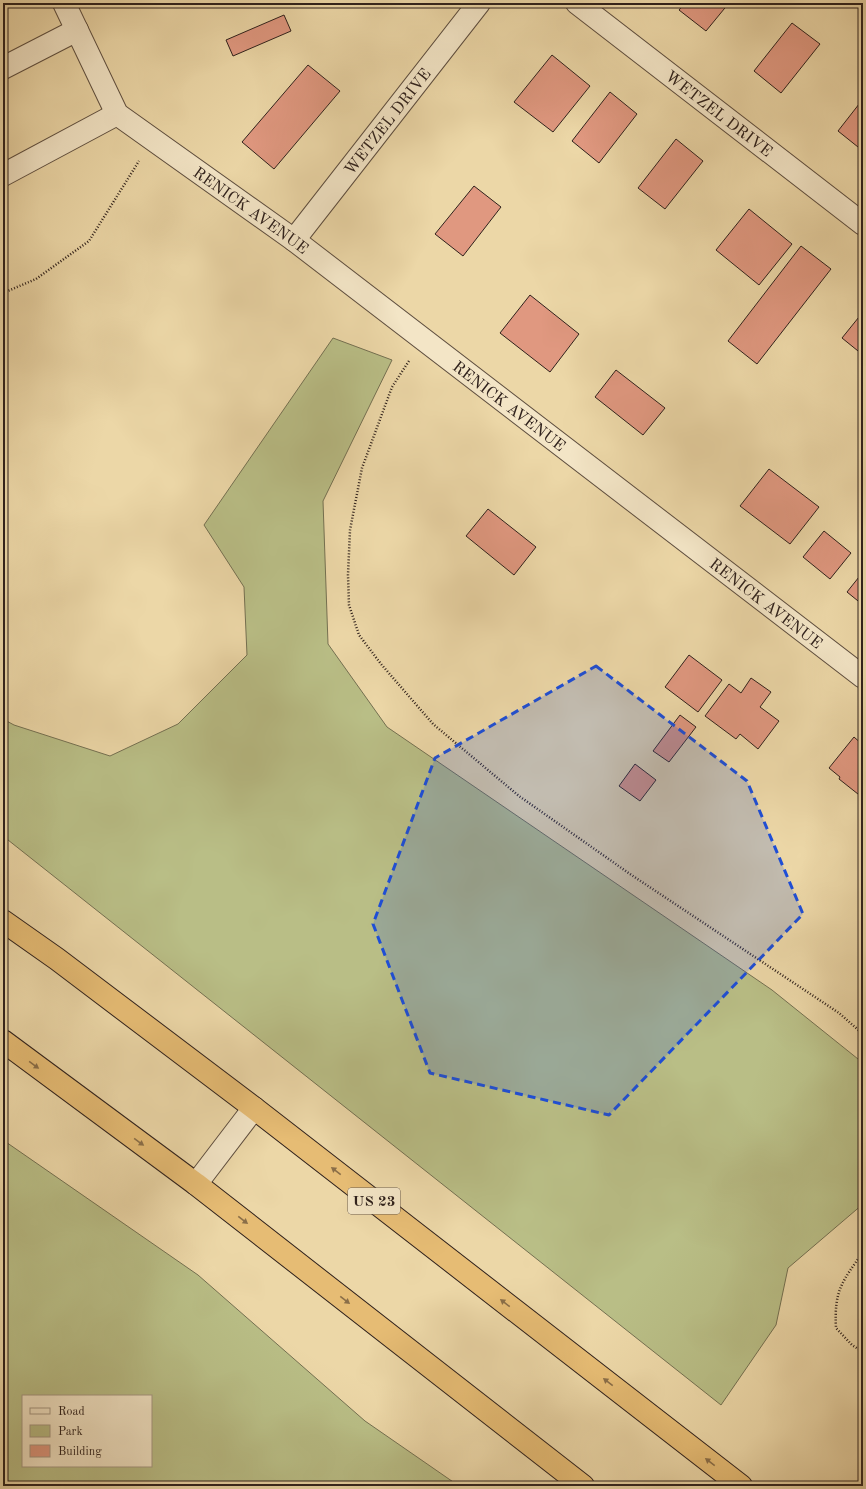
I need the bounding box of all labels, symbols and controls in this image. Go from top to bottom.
street label: WETZEL DRIVE [342,66,435,178]
street label: WETZEL DRIVE [662,69,775,161]
street label: RENICK AVENUE [190,165,311,258]
street label: RENICK AVENUE [449,359,568,455]
street label: RENICK AVENUE [706,556,825,653]
one-way arrow [29,1060,40,1069]
one-way arrow [134,1137,145,1146]
one-way arrow [330,1167,341,1176]
road number: US 23 [348,1188,400,1214]
one-way arrow [237,1216,248,1224]
one-way arrow [340,1296,351,1304]
one-way arrow [499,1298,510,1307]
one-way arrow [602,1378,613,1387]
legend [22,1395,152,1467]
text: Road [58,1406,85,1418]
text: Park [58,1426,83,1438]
text: Building [58,1446,102,1458]
one-way arrow [705,1458,716,1466]

